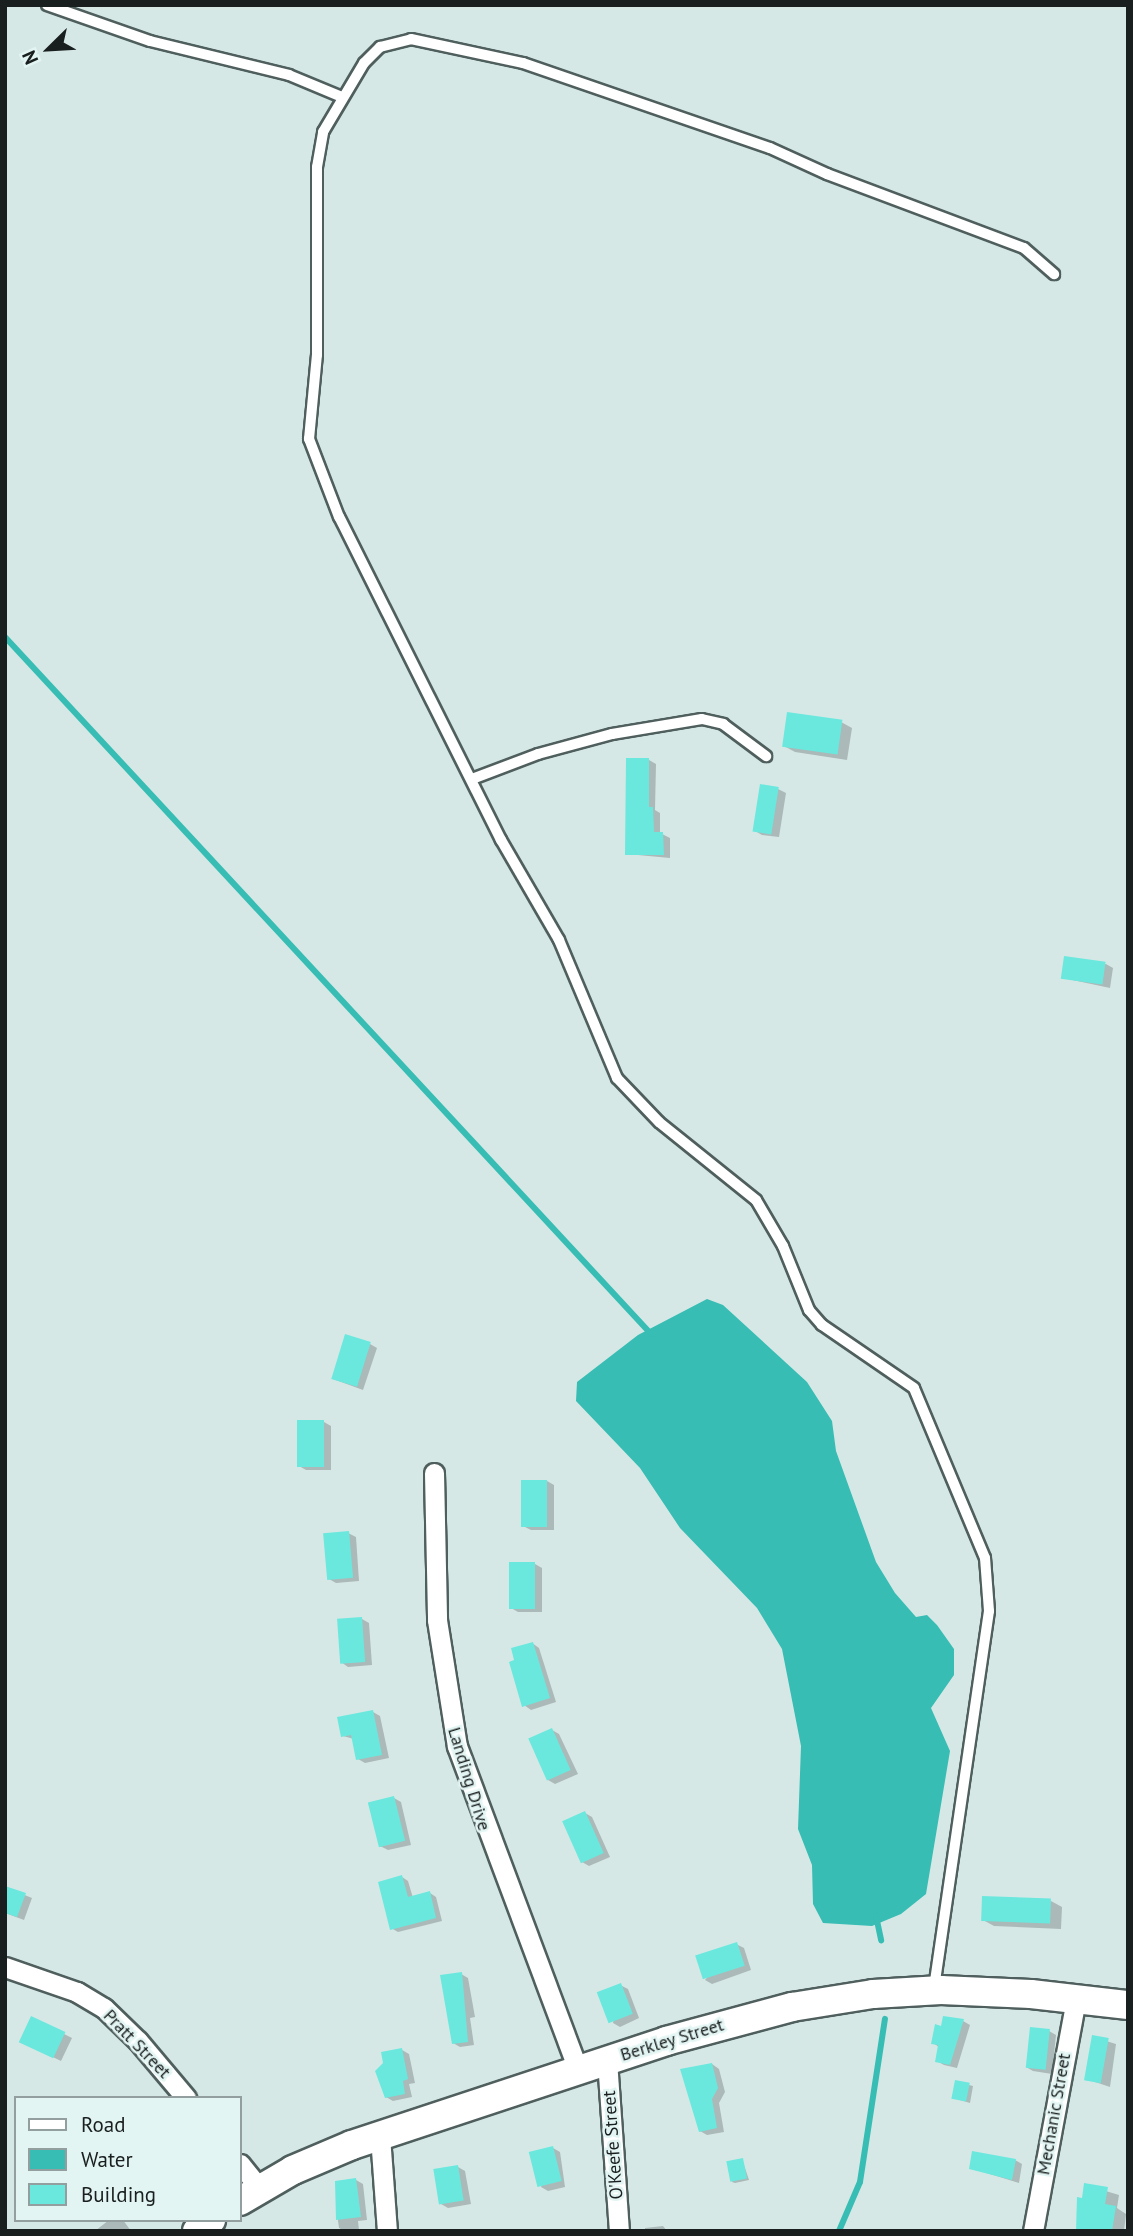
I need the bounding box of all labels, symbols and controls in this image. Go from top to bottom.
north arrow [14,14,84,84]
text: N [16,47,43,68]
street label: Landing Drive [443,1725,495,1833]
street label: Pratt Street [99,2005,175,2083]
street label: Berkley Street [617,2014,727,2066]
street label: Mechanic Street [1033,2051,1075,2177]
street label: O'Keefe Street [598,2090,628,2200]
legend [14,2096,242,2222]
text: Road [81,2111,125,2138]
text: Water [81,2146,133,2173]
text: Building [81,2181,156,2208]

